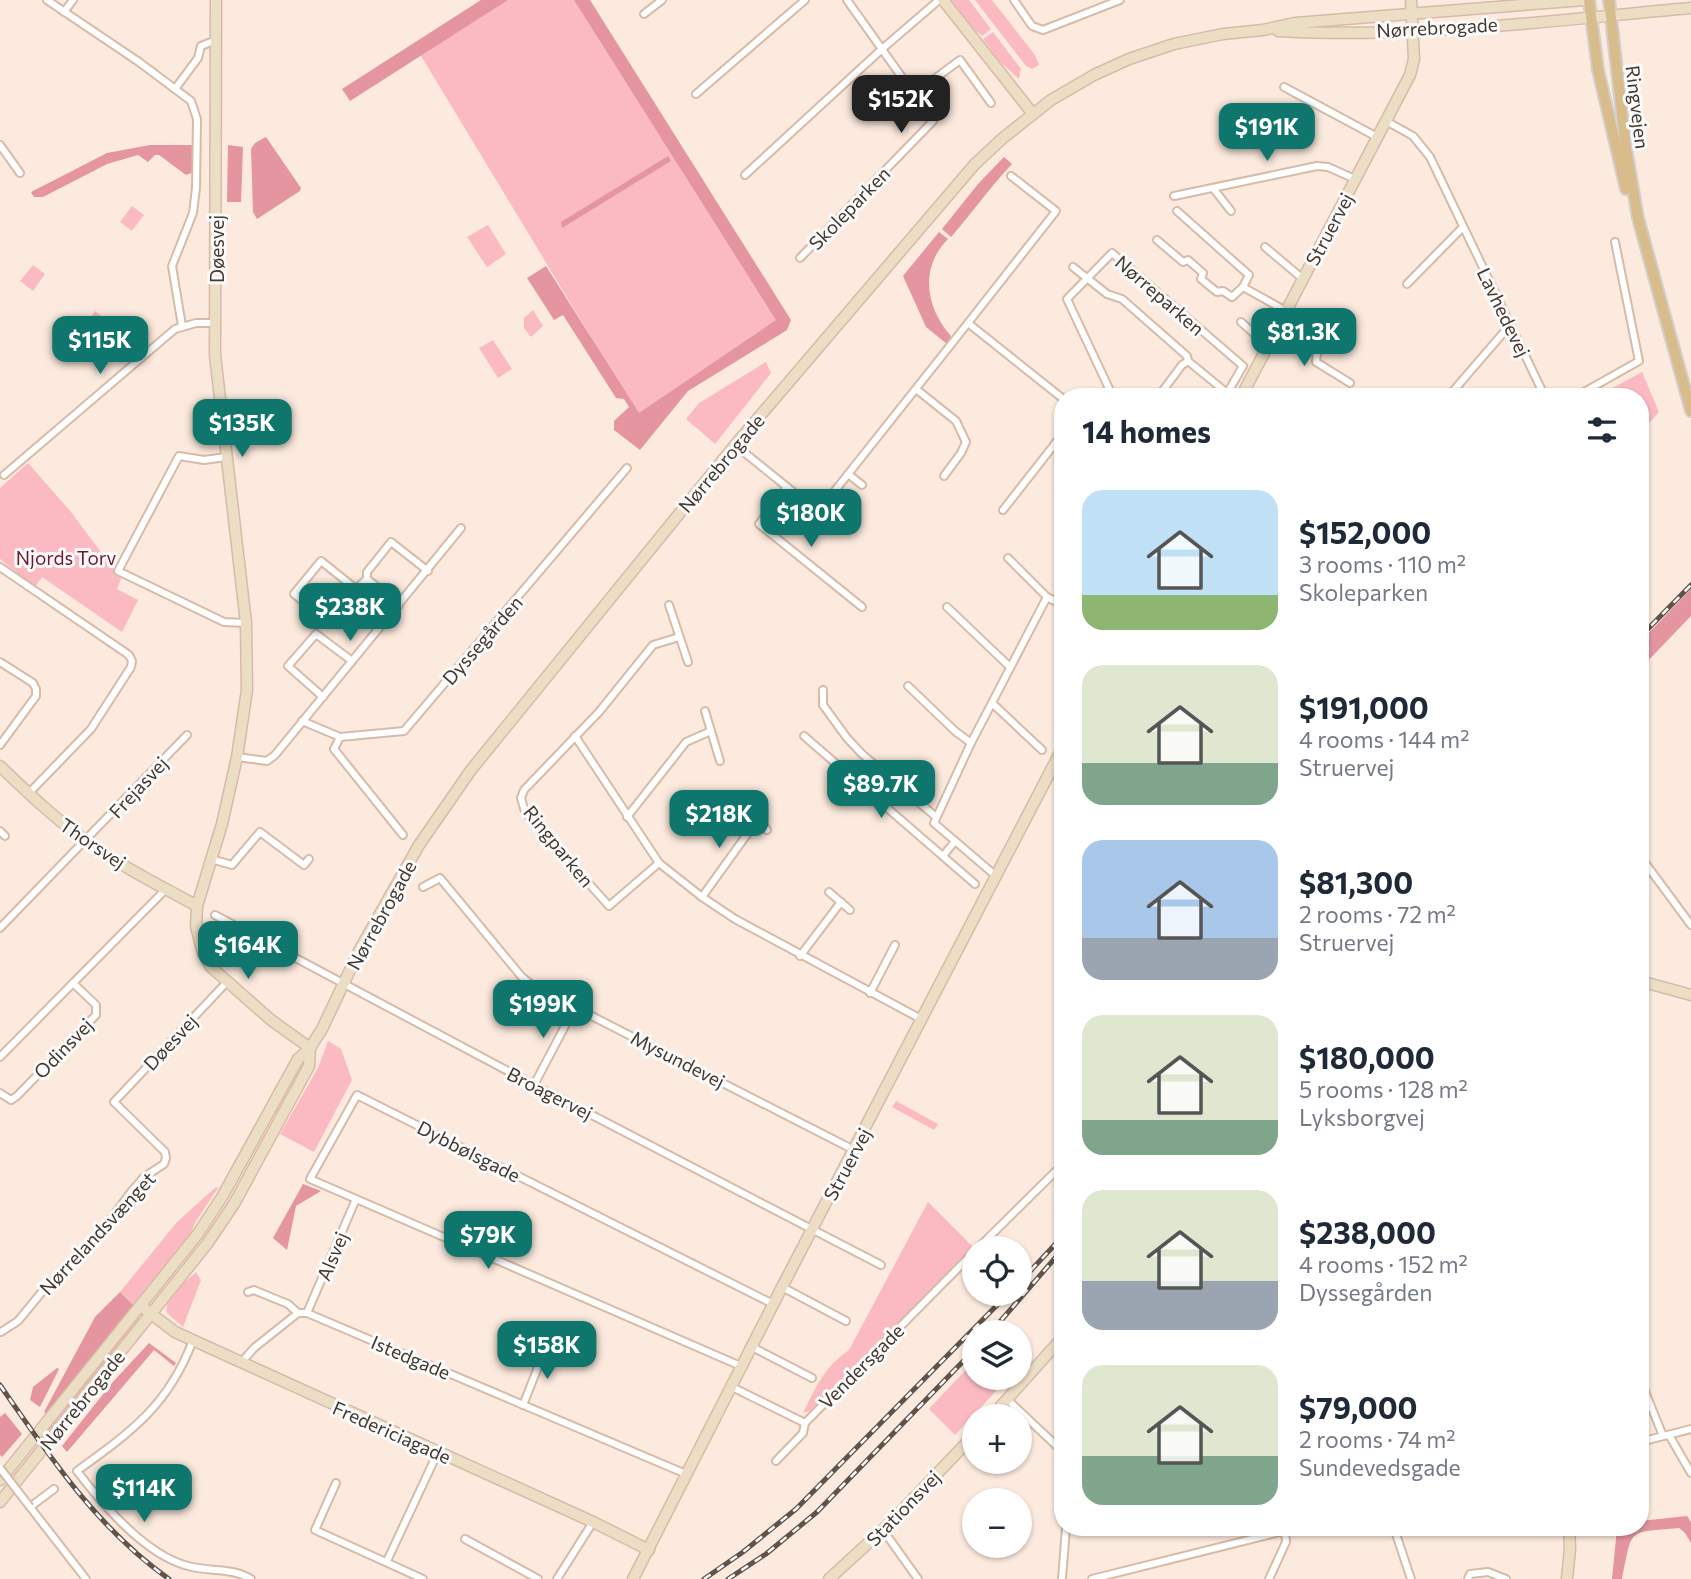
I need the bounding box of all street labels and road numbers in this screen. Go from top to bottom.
street label: Nørrebrogade [1376,12,1498,42]
street label: Ringvejen [1621,64,1655,150]
street label: Skoleparken [804,162,894,254]
street label: Struervej [1300,189,1358,269]
street label: Døesvej [205,215,228,283]
street label: Nørreparken [1111,250,1209,340]
street label: Lavhedevej [1473,264,1535,360]
street label: Nørrebrogade [673,409,769,517]
street label: Dyssegården [437,591,527,689]
street label: Frejasvej [104,752,172,822]
street label: Ringparken [519,801,599,891]
street label: Thorsvej [56,813,130,873]
street label: Nørrebrogade [341,856,421,974]
street label: Døesvej [138,1009,202,1075]
street label: Odinsvej [29,1013,97,1083]
street label: Mysundevej [627,1025,729,1093]
street label: Broagervej [503,1062,597,1124]
street label: Dybbølsgade [414,1115,524,1187]
street label: Struervej [818,1124,876,1204]
street label: Nørrelandsvænget [34,1167,160,1299]
street label: Alsvej [312,1228,352,1284]
street label: Vendersgade [814,1319,908,1413]
street label: Istedgade [368,1330,454,1384]
street label: Nørrebrogade [35,1346,129,1454]
street label: Fredericiagade [329,1396,455,1468]
street label: Stationsvej [861,1465,945,1551]

